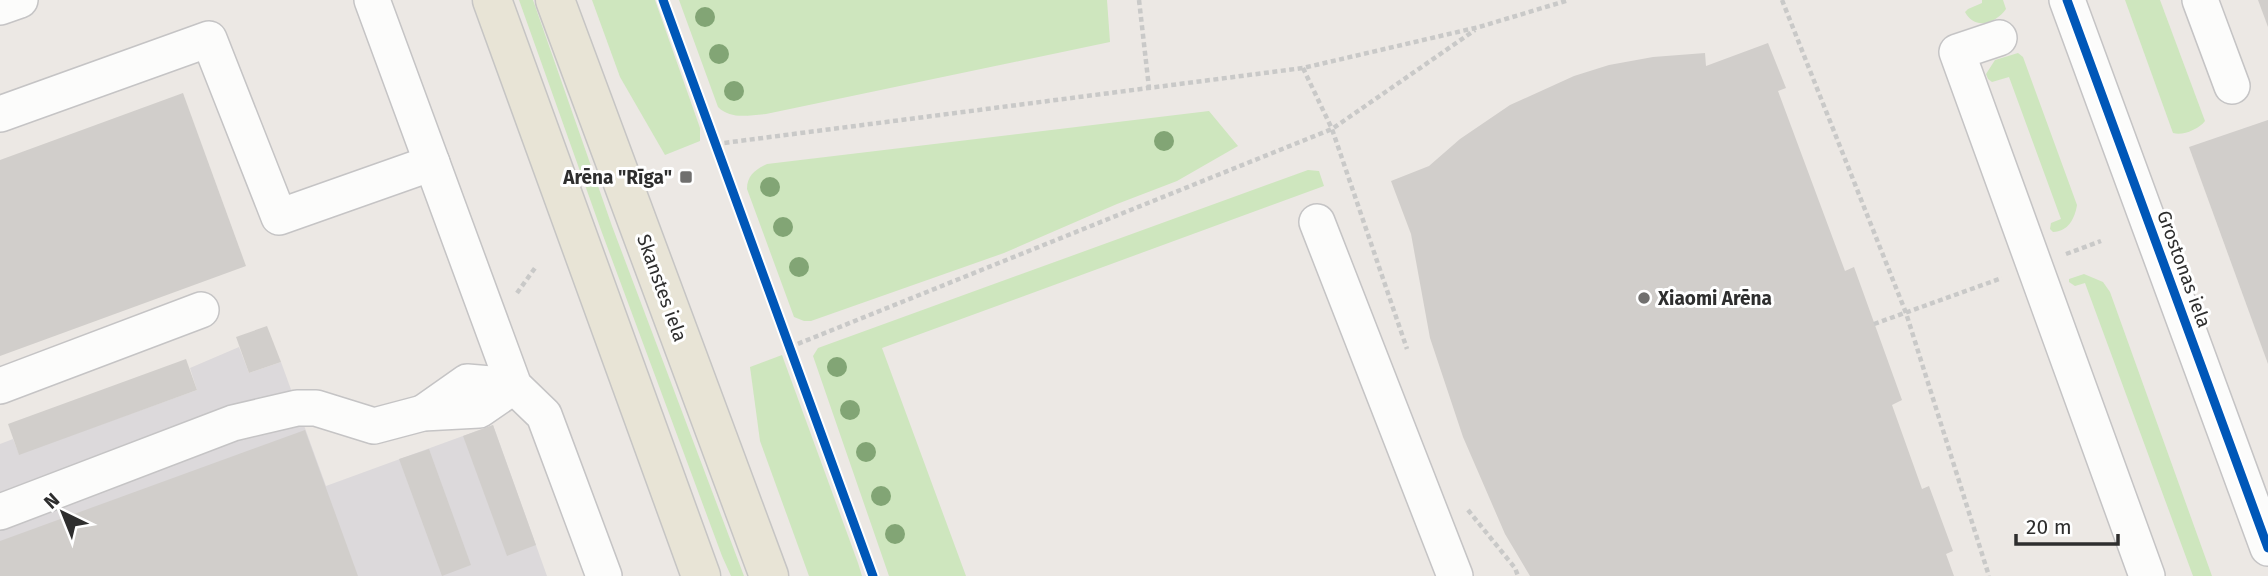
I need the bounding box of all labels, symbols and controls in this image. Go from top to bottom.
place label: Arēna "Rīga" [562,166,672,189]
marker: Arēna "Rīga" [678,169,694,185]
street label: Grostonas iela [2152,207,2216,331]
street label: Skanstes iela [632,231,692,345]
place label: Xiaomi Arēna [1657,287,1772,310]
marker: Xiaomi Arēna [1636,290,1652,306]
north arrow [28,478,98,548]
text: N [39,488,64,514]
scale bar [2016,503,2118,546]
text: 20 m [2026,514,2072,540]

